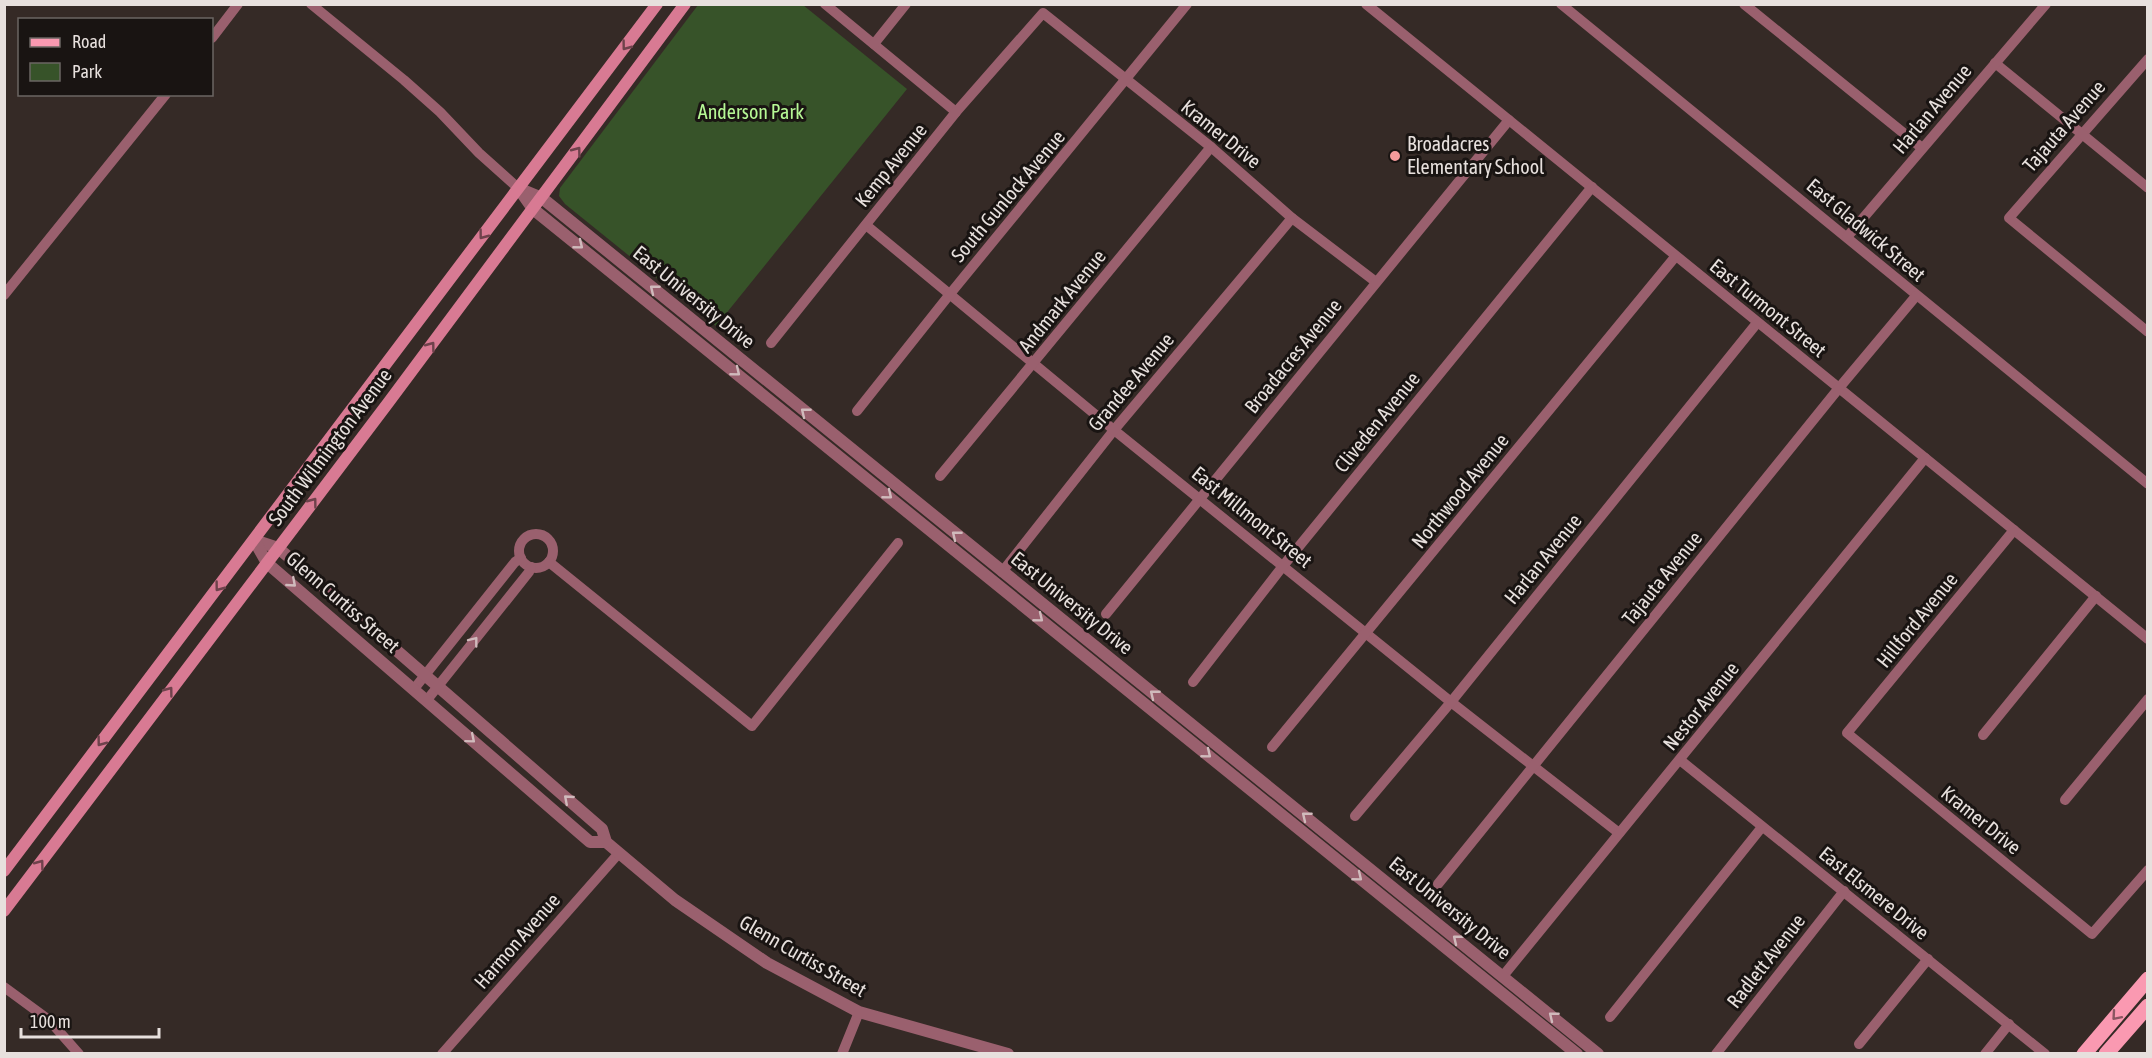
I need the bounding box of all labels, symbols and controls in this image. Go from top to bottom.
legend [18,18,213,96]
text: Road [72,31,106,52]
one-way arrow [622,40,633,51]
street label: Harlan Avenue [1888,59,1976,158]
text: Park [72,61,102,82]
street label: Tajauta Avenue [2018,75,2110,176]
street label: Kramer Drive [1177,95,1266,173]
park label: Anderson Park [698,100,804,123]
street label: Kemp Avenue [850,118,931,211]
street label: South Gunlock Avenue [946,125,1069,266]
place label: Broadacres Elementary School [1407,132,1545,178]
one-way arrow [570,146,581,157]
marker: Broadacres Elementary School [1388,149,1402,163]
street label: East Gladwick Street [1802,173,1930,286]
one-way arrow [479,228,490,239]
one-way arrow [572,238,583,249]
street label: East University Drive [629,241,760,353]
street label: Andmark Avenue [1013,245,1110,357]
street label: East Turmont Street [1706,254,1831,362]
one-way arrow [650,286,661,297]
street label: Broadacres Avenue [1239,294,1346,417]
street label: Grandee Avenue [1083,328,1178,435]
one-way arrow [423,342,434,353]
street label: South Wilmington Avenue [263,364,396,530]
one-way arrow [730,365,741,376]
street label: Cliveden Avenue [1329,367,1424,476]
one-way arrow [801,408,812,419]
street label: Northwood Avenue [1406,429,1513,553]
street label: East Millmont Street [1188,461,1317,572]
one-way arrow [881,488,892,499]
one-way arrow [306,497,317,508]
street label: Harlan Avenue [1499,509,1586,608]
street label: Tajauta Avenue [1617,526,1706,629]
one-way arrow [952,531,963,542]
street label: Glenn Curtiss Street [282,546,405,657]
street label: East University Drive [1007,547,1138,659]
street label: Hillford Avenue [1871,568,1962,672]
one-way arrow [285,576,296,587]
one-way arrow [215,580,226,591]
one-way arrow [1032,611,1043,622]
one-way arrow [467,636,478,647]
street label: Nestor Avenue [1658,657,1743,754]
one-way arrow [162,687,173,698]
one-way arrow [1150,691,1161,702]
one-way arrow [464,732,475,743]
one-way arrow [98,736,109,747]
one-way arrow [1200,747,1211,758]
street label: Kramer Drive [1937,781,2026,859]
one-way arrow [564,795,575,806]
one-way arrow [1301,813,1312,824]
street label: East Elsmere Drive [1815,841,1934,944]
street label: East University Drive [1385,852,1516,964]
one-way arrow [32,860,43,871]
one-way arrow [1352,869,1363,880]
street label: Harmon Avenue [469,888,564,993]
street label: Radlett Avenue [1722,909,1809,1012]
street label: Glenn Curtiss Street [736,910,871,1001]
one-way arrow [1453,935,1464,946]
scale bar [21,1001,159,1039]
one-way arrow [2112,1009,2123,1020]
text: 100 m [30,1011,71,1032]
one-way arrow [1549,1013,1560,1024]

